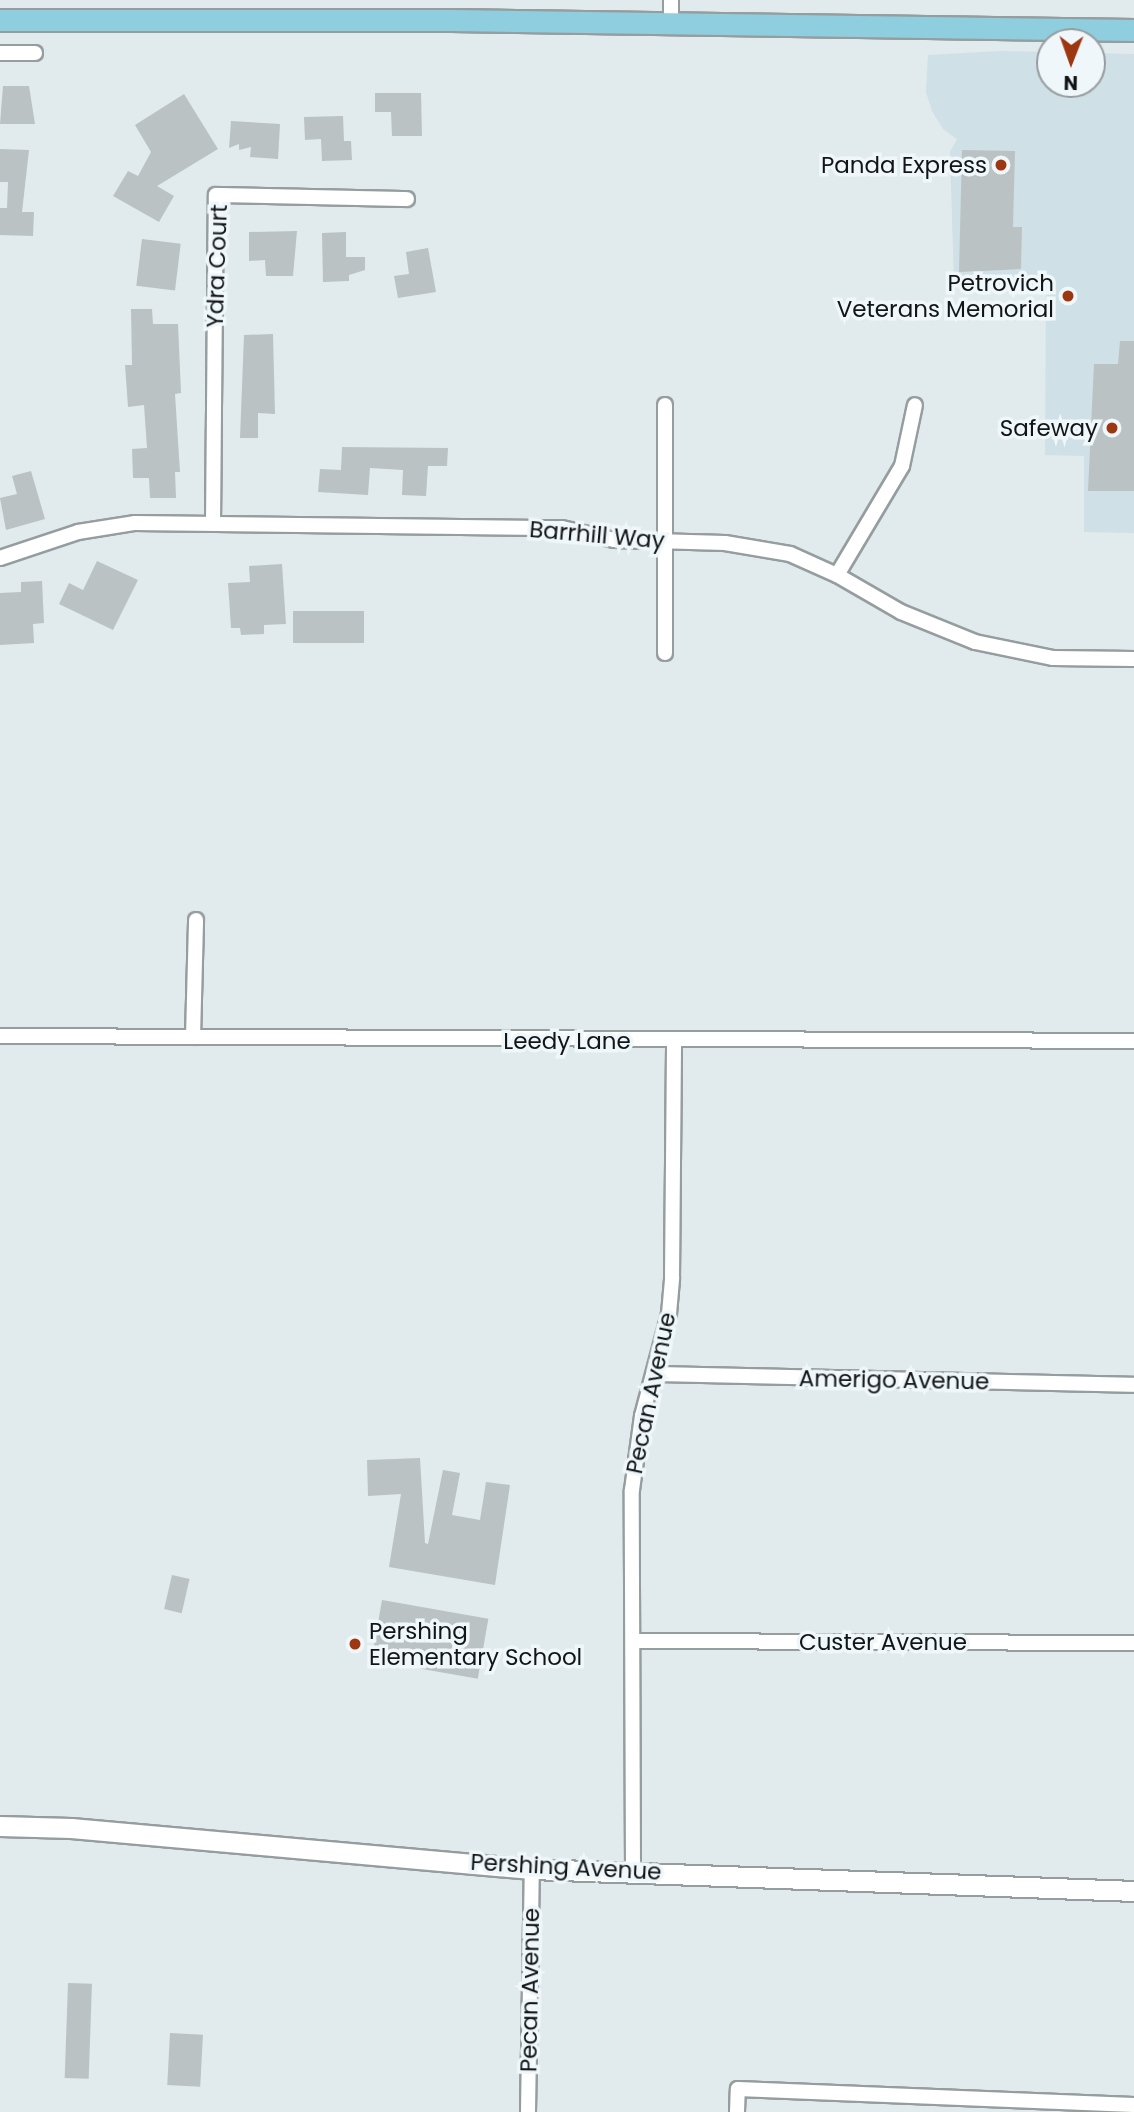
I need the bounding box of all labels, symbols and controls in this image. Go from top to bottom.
north arrow [1036,28,1106,98]
text: N [1063,69,1078,96]
place label: Panda Express [821,151,987,179]
marker: Panda Express [993,157,1009,173]
street label: Ydra Court [201,204,233,328]
place label: Petrovich Veterans Memorial [837,269,1054,323]
marker: Petrovich Veterans Memorial [1060,288,1076,304]
place label: Safeway [1000,414,1098,442]
marker: Safeway [1104,420,1120,436]
street label: Barrhill Way [528,515,666,555]
street label: Leedy Lane [503,1027,631,1055]
street label: Pecan Avenue [620,1310,682,1476]
street label: Amerigo Avenue [799,1365,989,1395]
place label: Pershing Elementary School [369,1617,582,1671]
street label: Custer Avenue [799,1628,967,1656]
marker: Pershing Elementary School [347,1636,363,1652]
street label: Pershing Avenue [470,1848,662,1886]
street label: Pecan Avenue [515,1908,545,2072]

